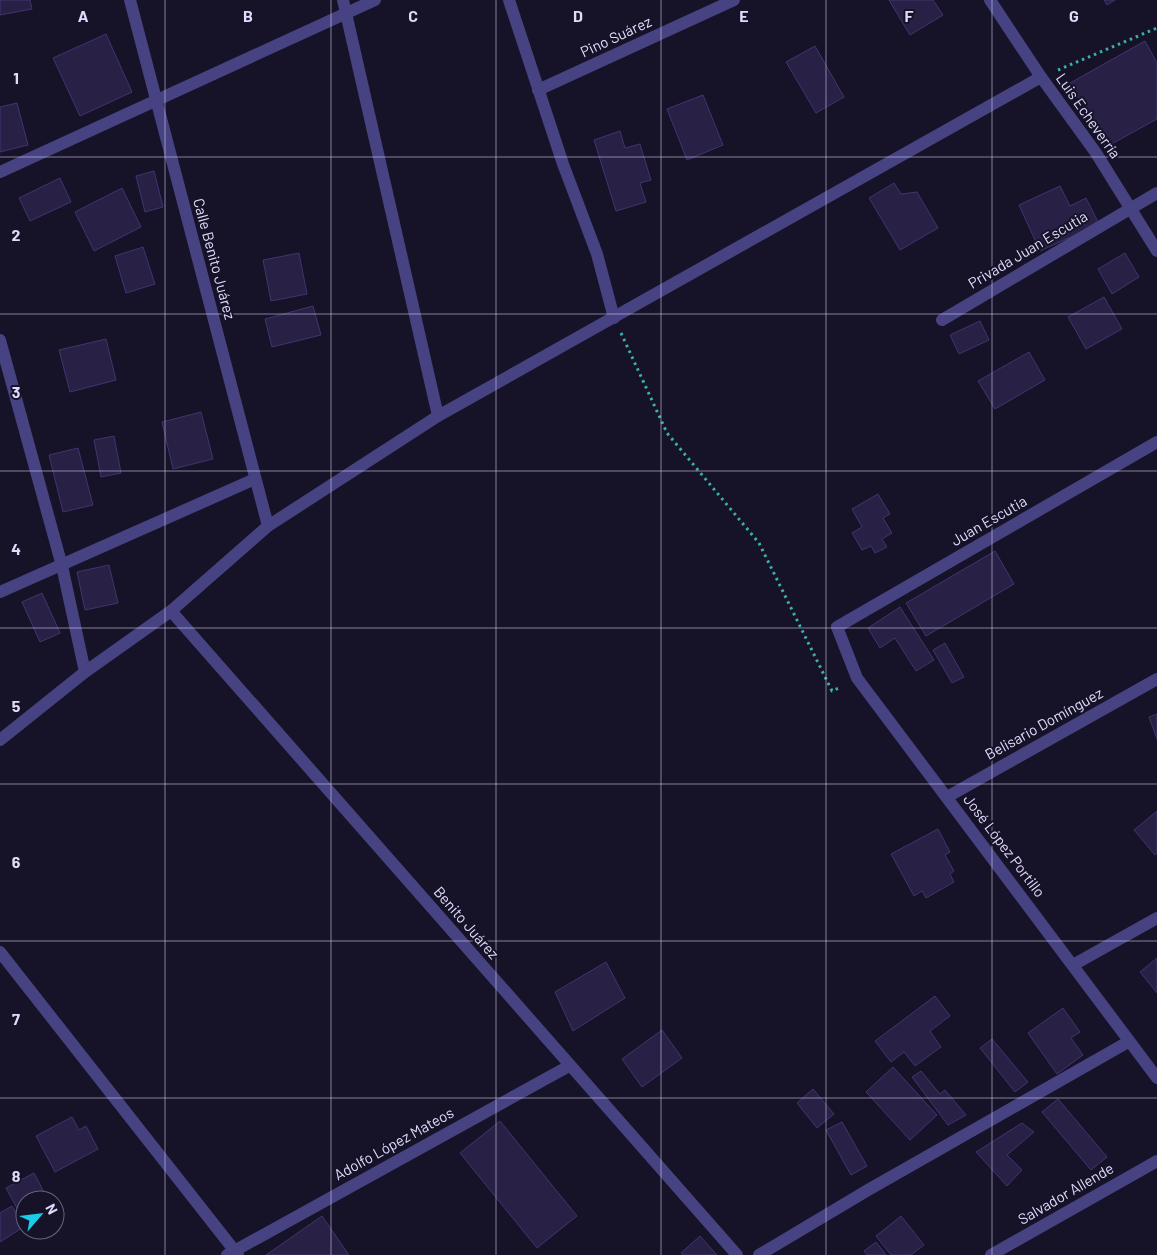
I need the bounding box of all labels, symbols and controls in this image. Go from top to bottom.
text: A [78,6,89,25]
text: B [243,6,253,25]
text: C [408,6,418,25]
text: D [573,6,583,25]
text: E [739,6,749,25]
text: F [905,6,914,25]
text: G [1069,6,1079,25]
street label: Pino Suárez [577,12,654,60]
text: 1 [13,68,19,87]
street label: Luis Echeverría [1053,69,1125,162]
street label: Calle Benito Juárez [190,196,240,322]
street label: Privada Juan Escutia [964,206,1090,292]
text: 2 [12,225,21,244]
text: 3 [12,382,20,401]
street label: Juan Escutia [947,491,1030,549]
text: 4 [11,539,21,558]
street label: Belisario Domínguez [981,683,1106,763]
text: 5 [12,696,21,715]
street label: José López Portillo [960,790,1049,900]
text: 6 [12,852,21,871]
street label: Benito Juárez [430,882,503,962]
text: 7 [12,1009,20,1028]
street label: Adolfo López Mateos [331,1103,456,1183]
street label: Salvador Allende [1014,1158,1117,1228]
text: 8 [12,1166,21,1185]
north arrow [15,1190,65,1240]
text: N [42,1201,62,1217]

